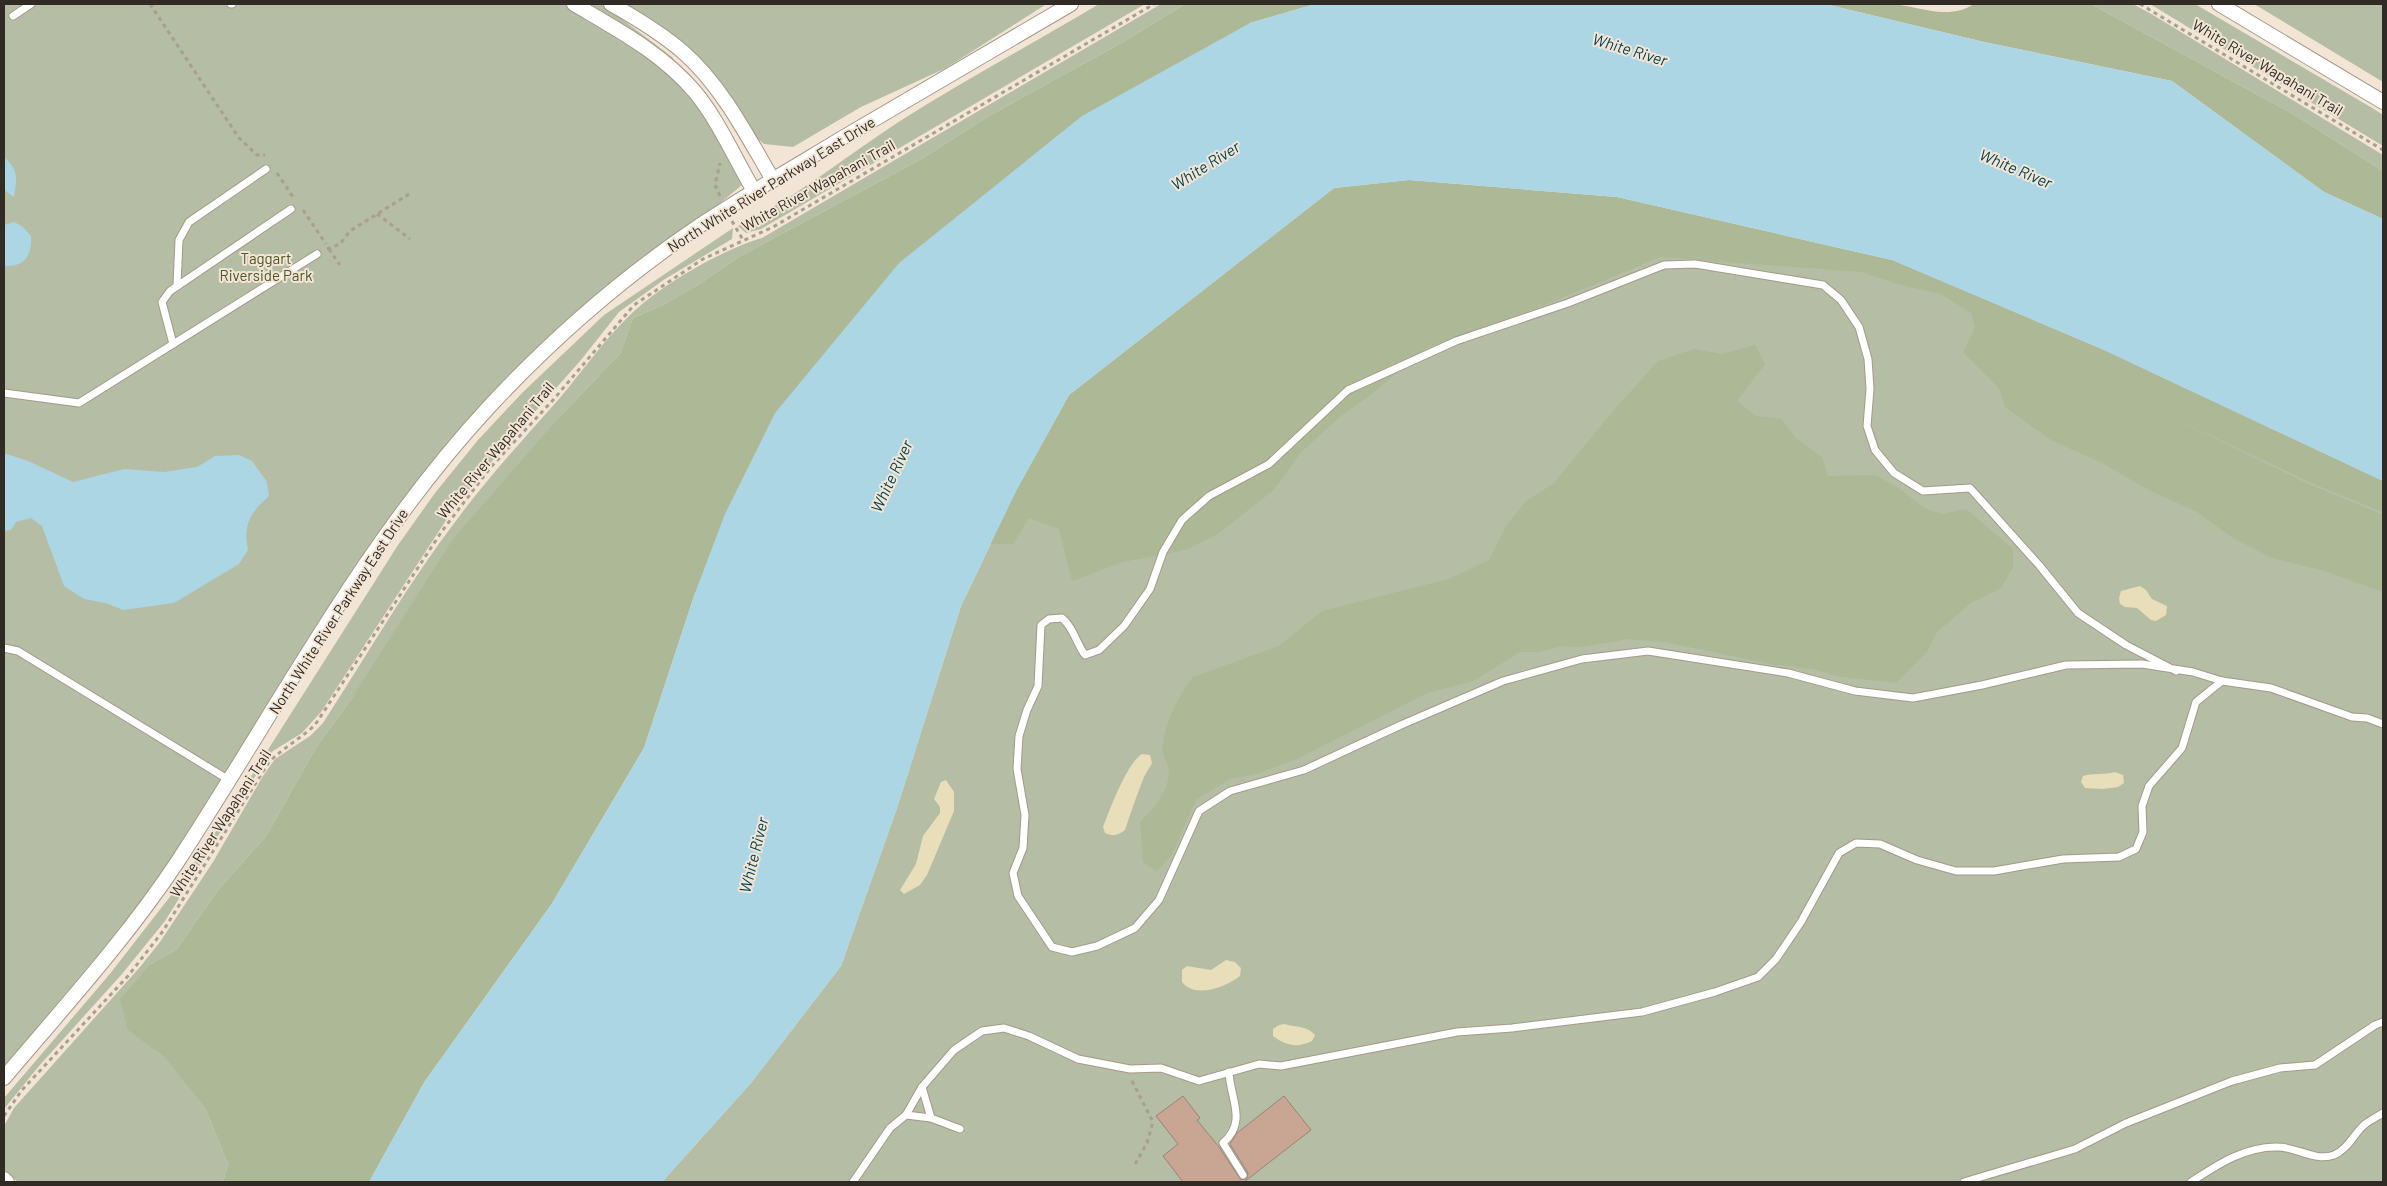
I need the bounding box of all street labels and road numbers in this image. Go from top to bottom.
street label: White River Wapahani Trail [2189,15,2347,119]
street label: North White River Parkway East Drive [664,112,878,256]
street label: White River Wapahani Trail [738,135,898,235]
street label: White River Wapahani Trail [433,378,557,522]
street label: North White River Parkway East Drive [265,505,411,717]
street label: White River Wapahani Trail [165,746,275,900]

